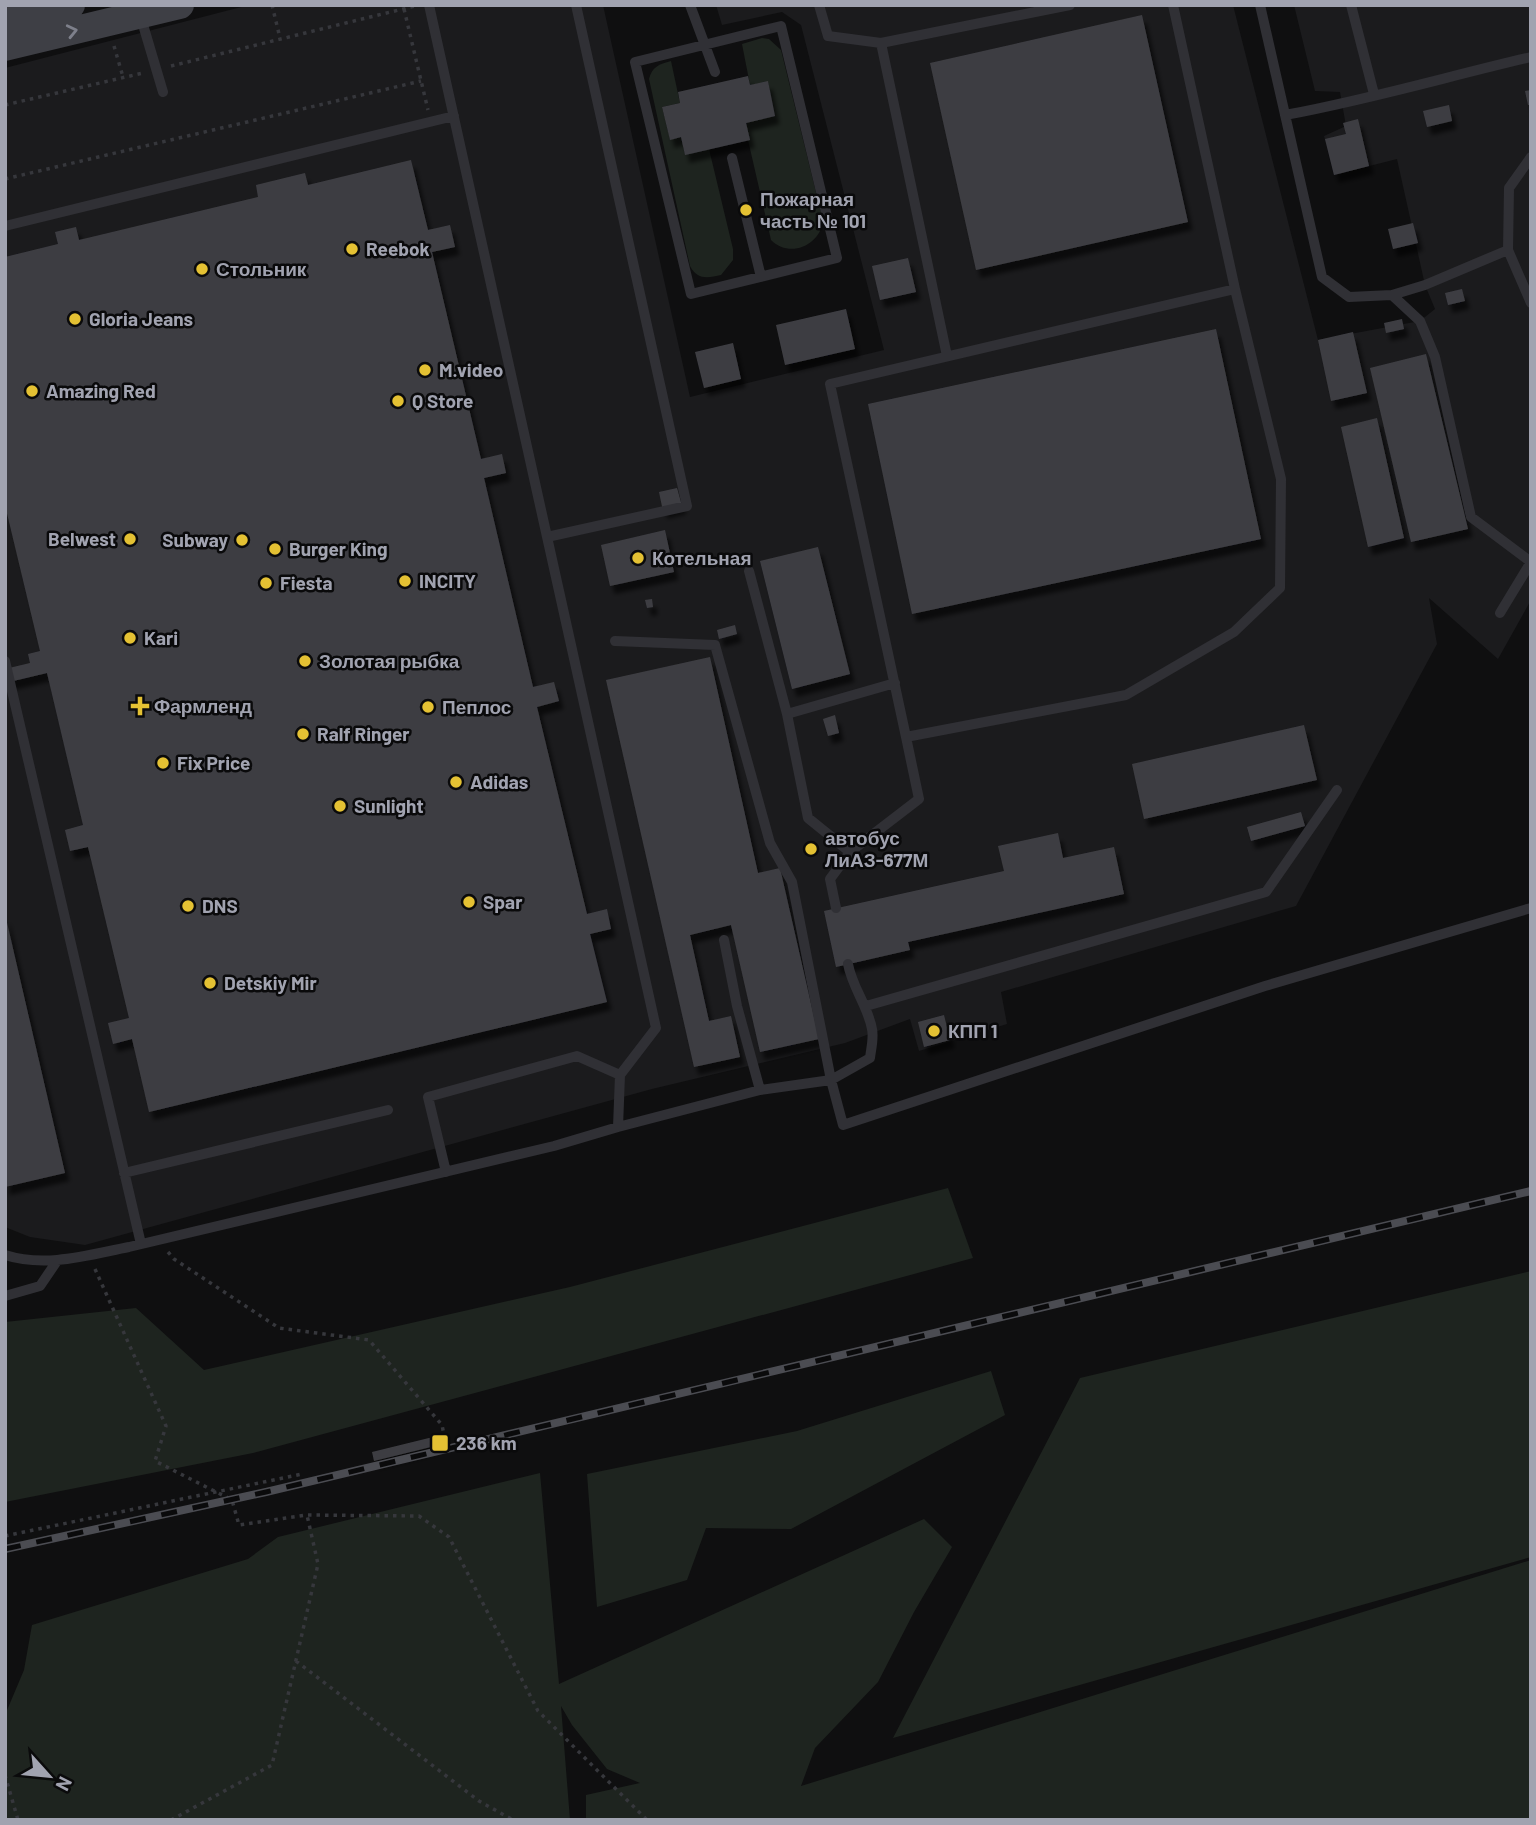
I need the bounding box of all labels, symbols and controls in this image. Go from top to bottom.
one-way arrow [66,25,78,39]
place label: Пожарная часть № 101 [760,187,866,232]
marker: Пожарная часть № 101 [738,202,754,218]
place label: Reebok [366,237,430,260]
marker: Reebok [344,241,360,257]
place label: Стольник [216,257,307,280]
marker: Стольник [194,261,210,277]
place label: Gloria Jeans [89,307,193,330]
marker: Gloria Jeans [67,311,83,327]
place label: M.video [439,358,503,381]
marker: M.video [417,362,433,378]
place label: Amazing Red [46,379,156,402]
marker: Amazing Red [24,383,40,399]
place label: Q Store [412,389,473,412]
marker: Q Store [390,393,406,409]
place label: Belwest [48,527,116,550]
place label: Subway [162,528,228,551]
marker: Belwest [122,531,138,547]
marker: Subway [234,532,250,548]
place label: Burger King [289,537,388,560]
marker: Burger King [267,541,283,557]
place label: Котельная [652,546,751,569]
marker: Котельная [630,550,646,566]
place label: INCITY [419,569,476,592]
place label: Fiesta [280,571,333,594]
marker: INCITY [397,573,413,589]
marker: Fiesta [258,575,274,591]
place label: Kari [144,626,178,649]
marker: Kari [122,630,138,646]
place label: Золотая рыбка [319,649,460,672]
marker: Золотая рыбка [297,653,313,669]
place label: Фармленд [154,694,252,717]
place label: Пеплос [442,695,512,718]
marker: Фармленд [132,698,148,714]
marker: Пеплос [420,699,436,715]
place label: Ralf Ringer [317,722,410,745]
marker: Ralf Ringer [295,726,311,742]
place label: Fix Price [177,751,250,774]
marker: Fix Price [155,755,171,771]
place label: Adidas [470,770,528,793]
marker: Adidas [448,774,464,790]
place label: Sunlight [354,794,424,817]
marker: Sunlight [332,798,348,814]
place label: автобус ЛиАЗ-677М [825,826,928,871]
marker: автобус ЛиАЗ-677М [803,841,819,857]
place label: Spar [483,890,523,913]
place label: DNS [202,894,238,917]
marker: Spar [461,894,477,910]
marker: DNS [180,898,196,914]
place label: Detskiy Mir [224,971,317,994]
marker: Detskiy Mir [202,975,218,991]
place label: КПП 1 [948,1019,997,1042]
marker: КПП 1 [926,1023,942,1039]
place label: 236 km [456,1431,517,1454]
marker: 236 km [430,1433,450,1453]
north arrow [14,1741,84,1811]
text: N [51,1773,78,1795]

